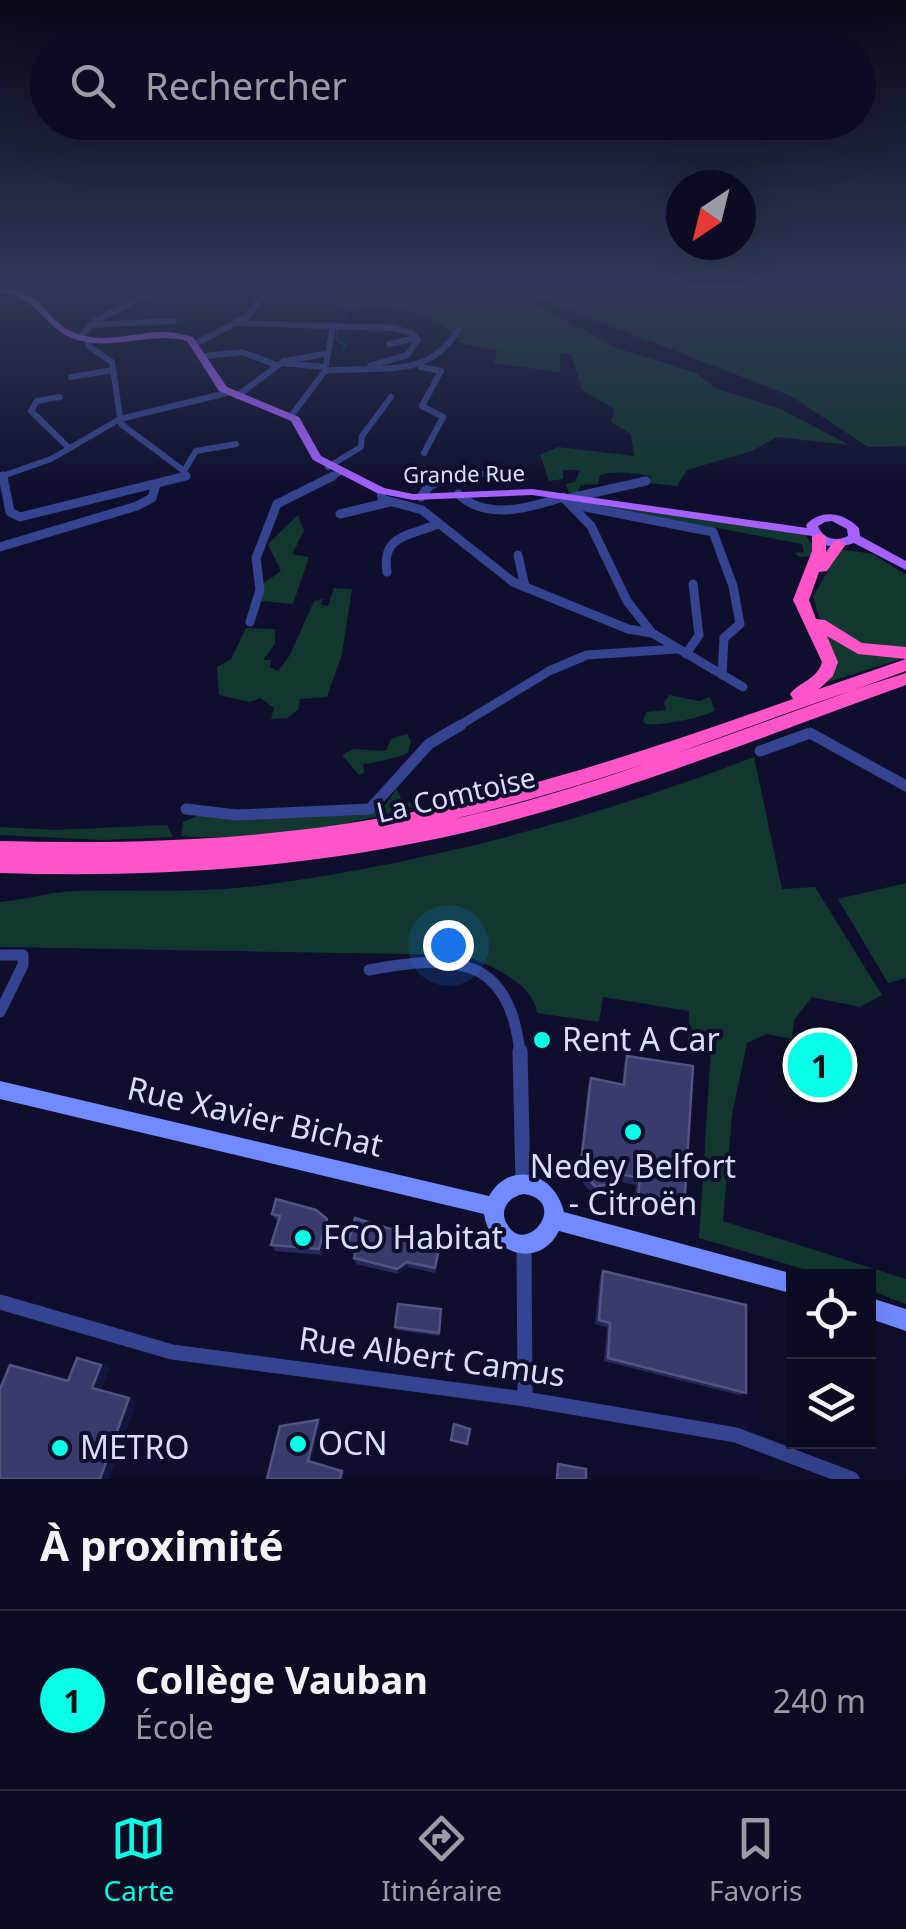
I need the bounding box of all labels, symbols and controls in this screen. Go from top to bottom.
search box [30,30,876,140]
icon: search [65,58,120,113]
text: Rechercher [145,59,347,111]
north arrow [666,170,756,260]
street label: Grande Rue [403,457,525,489]
street label: La Comtoise [373,757,539,831]
your location [423,920,474,971]
place label: Rent A Car [562,1017,720,1060]
pin: 1 [788,1028,852,1102]
marker: Rent A Car [531,1029,553,1051]
street label: Rue Xavier Bichat [124,1065,387,1166]
marker: Nedey Belfort - Citroën [622,1121,644,1143]
place label: Nedey Belfort - Citroën [530,1144,736,1224]
place label: FCO Habitat [323,1215,503,1258]
marker: FCO Habitat [292,1227,314,1249]
map controls [786,1269,876,1449]
button: locate [786,1269,876,1359]
street label: Rue Albert Camus [296,1316,568,1396]
button: layers [786,1359,876,1449]
place label: OCN [318,1421,388,1464]
place label: METRO [80,1425,190,1468]
marker: OCN [287,1433,309,1455]
marker: METRO [49,1437,71,1459]
text: À proximité [40,1516,284,1573]
text: Collège Vauban [135,1653,428,1705]
text: 1 [63,1679,82,1722]
text: 240 m [773,1679,866,1722]
text: École [135,1705,214,1748]
tab: Carte [103,1811,174,1909]
tab: Itinéraire [381,1811,502,1909]
tab: Favoris [709,1811,803,1909]

